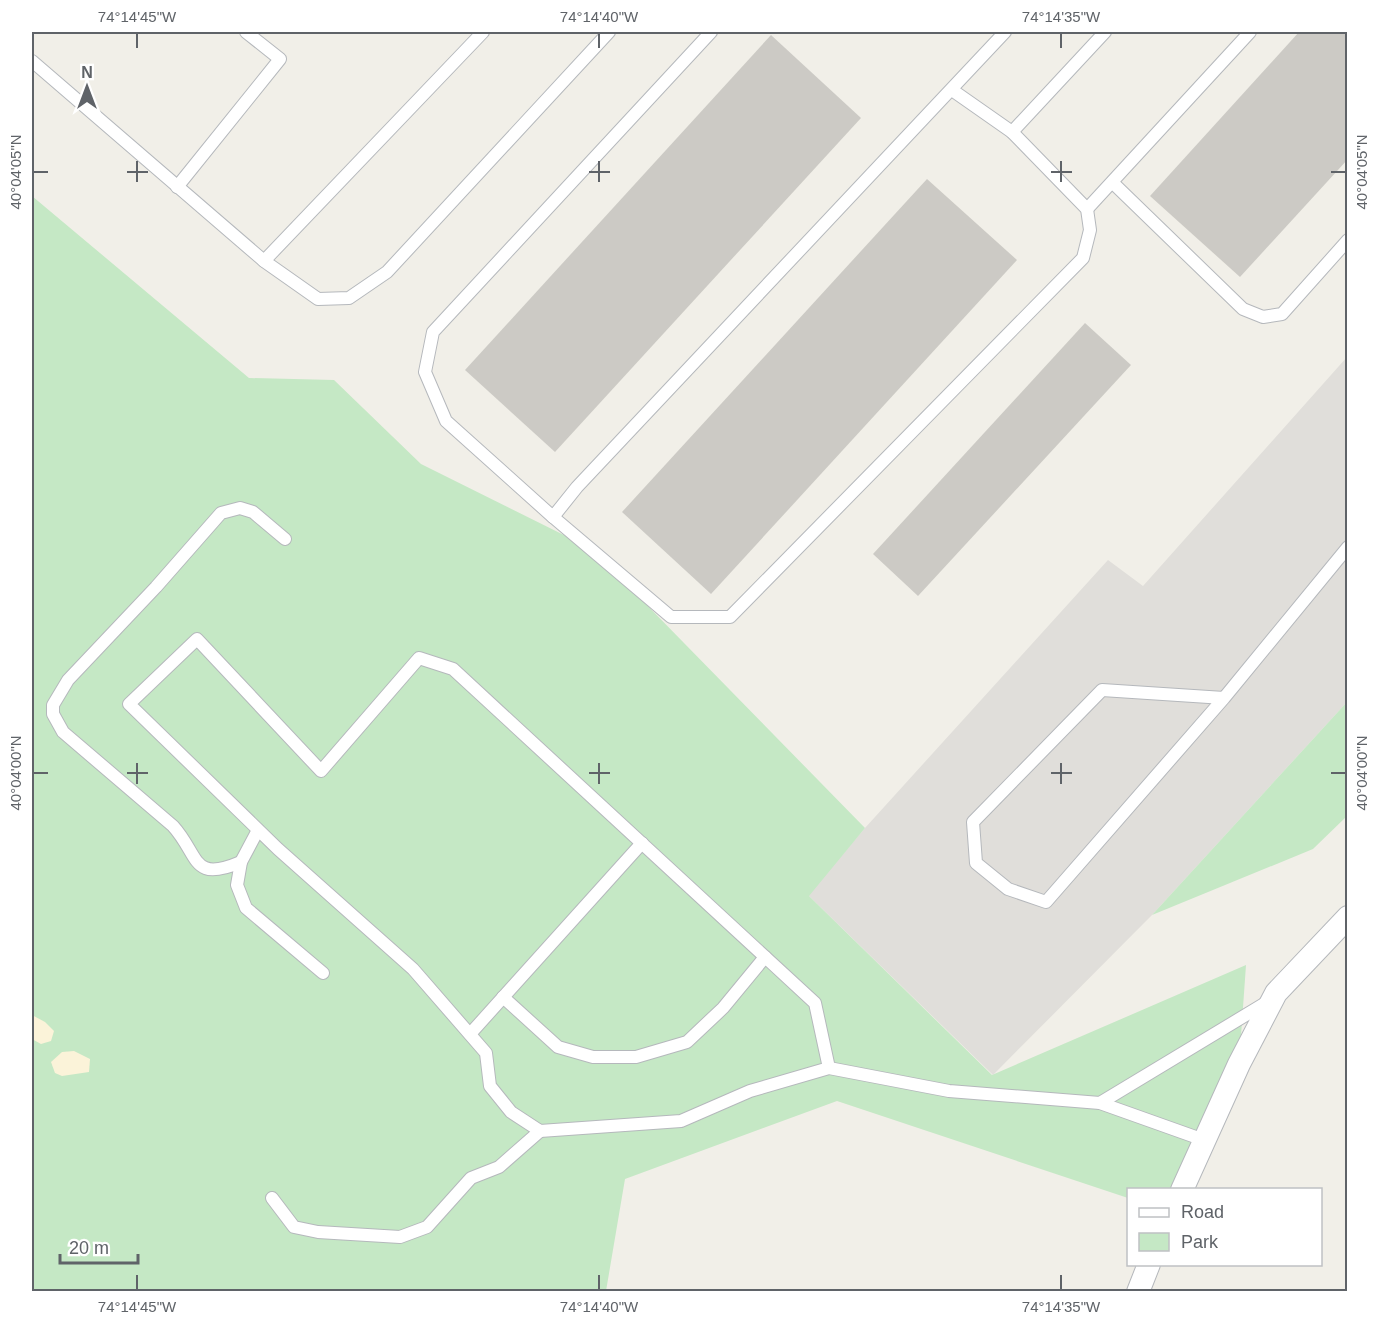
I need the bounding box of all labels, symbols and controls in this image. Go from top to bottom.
text: 74°14'45"W [98,8,177,25]
text: 74°14'40"W [560,8,639,25]
text: 74°14'35"W [1022,8,1101,25]
north arrow [57,57,117,117]
text: N [81,64,93,81]
text: 40°04'05"N [7,134,24,210]
text: 40°04'05"N [1353,134,1370,210]
text: 40°04'00"N [7,735,24,811]
text: 40°04'00"N [1353,735,1370,811]
legend [1127,1188,1322,1266]
text: Road [1181,1202,1224,1222]
scale bar [60,1227,138,1265]
text: Park [1181,1232,1219,1252]
text: 20 m [69,1238,109,1258]
text: 74°14'45"W [98,1298,177,1315]
text: 74°14'40"W [560,1298,639,1315]
text: 74°14'35"W [1022,1298,1101,1315]

